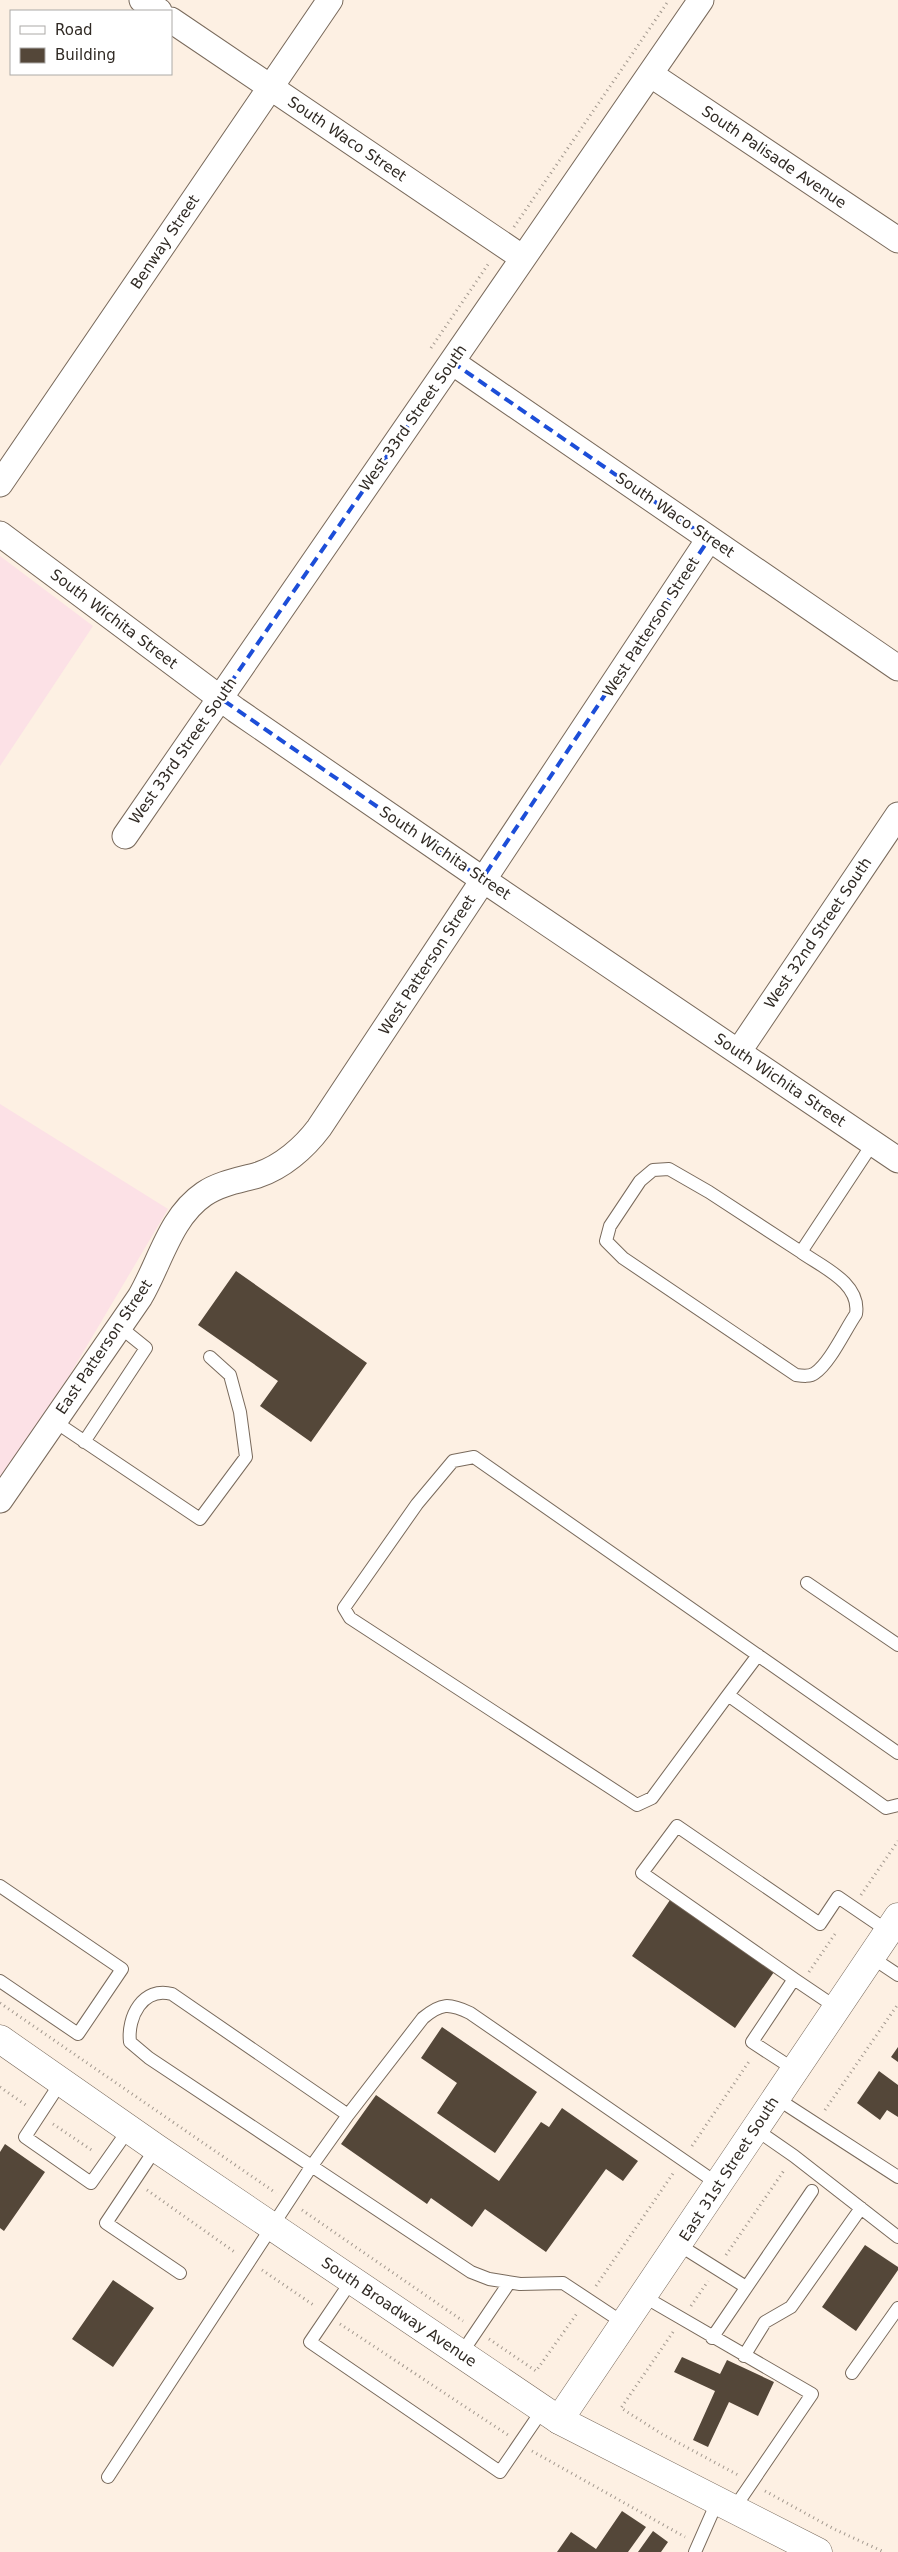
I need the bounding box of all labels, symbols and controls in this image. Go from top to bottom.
legend [10,10,172,75]
text: Road [55,21,93,39]
text: Building [55,46,116,64]
street label: South Waco Street [284,93,410,185]
street label: South Palisade Avenue [698,102,850,212]
street label: Benway Street [127,191,203,293]
street label: West 33rd Street South [355,341,471,495]
street label: South Waco Street [612,469,738,561]
street label: West Patterson Street [599,554,703,700]
street label: South Wichita Street [47,565,181,673]
street label: West 33rd Street South [125,674,241,828]
street label: South Wichita Street [376,802,514,904]
street label: West 32nd Street South [761,854,875,1012]
street label: West Patterson Street [375,892,479,1038]
street label: South Wichita Street [711,1029,849,1131]
street label: East Patterson Street [52,1276,156,1418]
street label: East 31st Street South [676,2093,782,2245]
street label: South Broadway Avenue [318,2253,480,2371]

